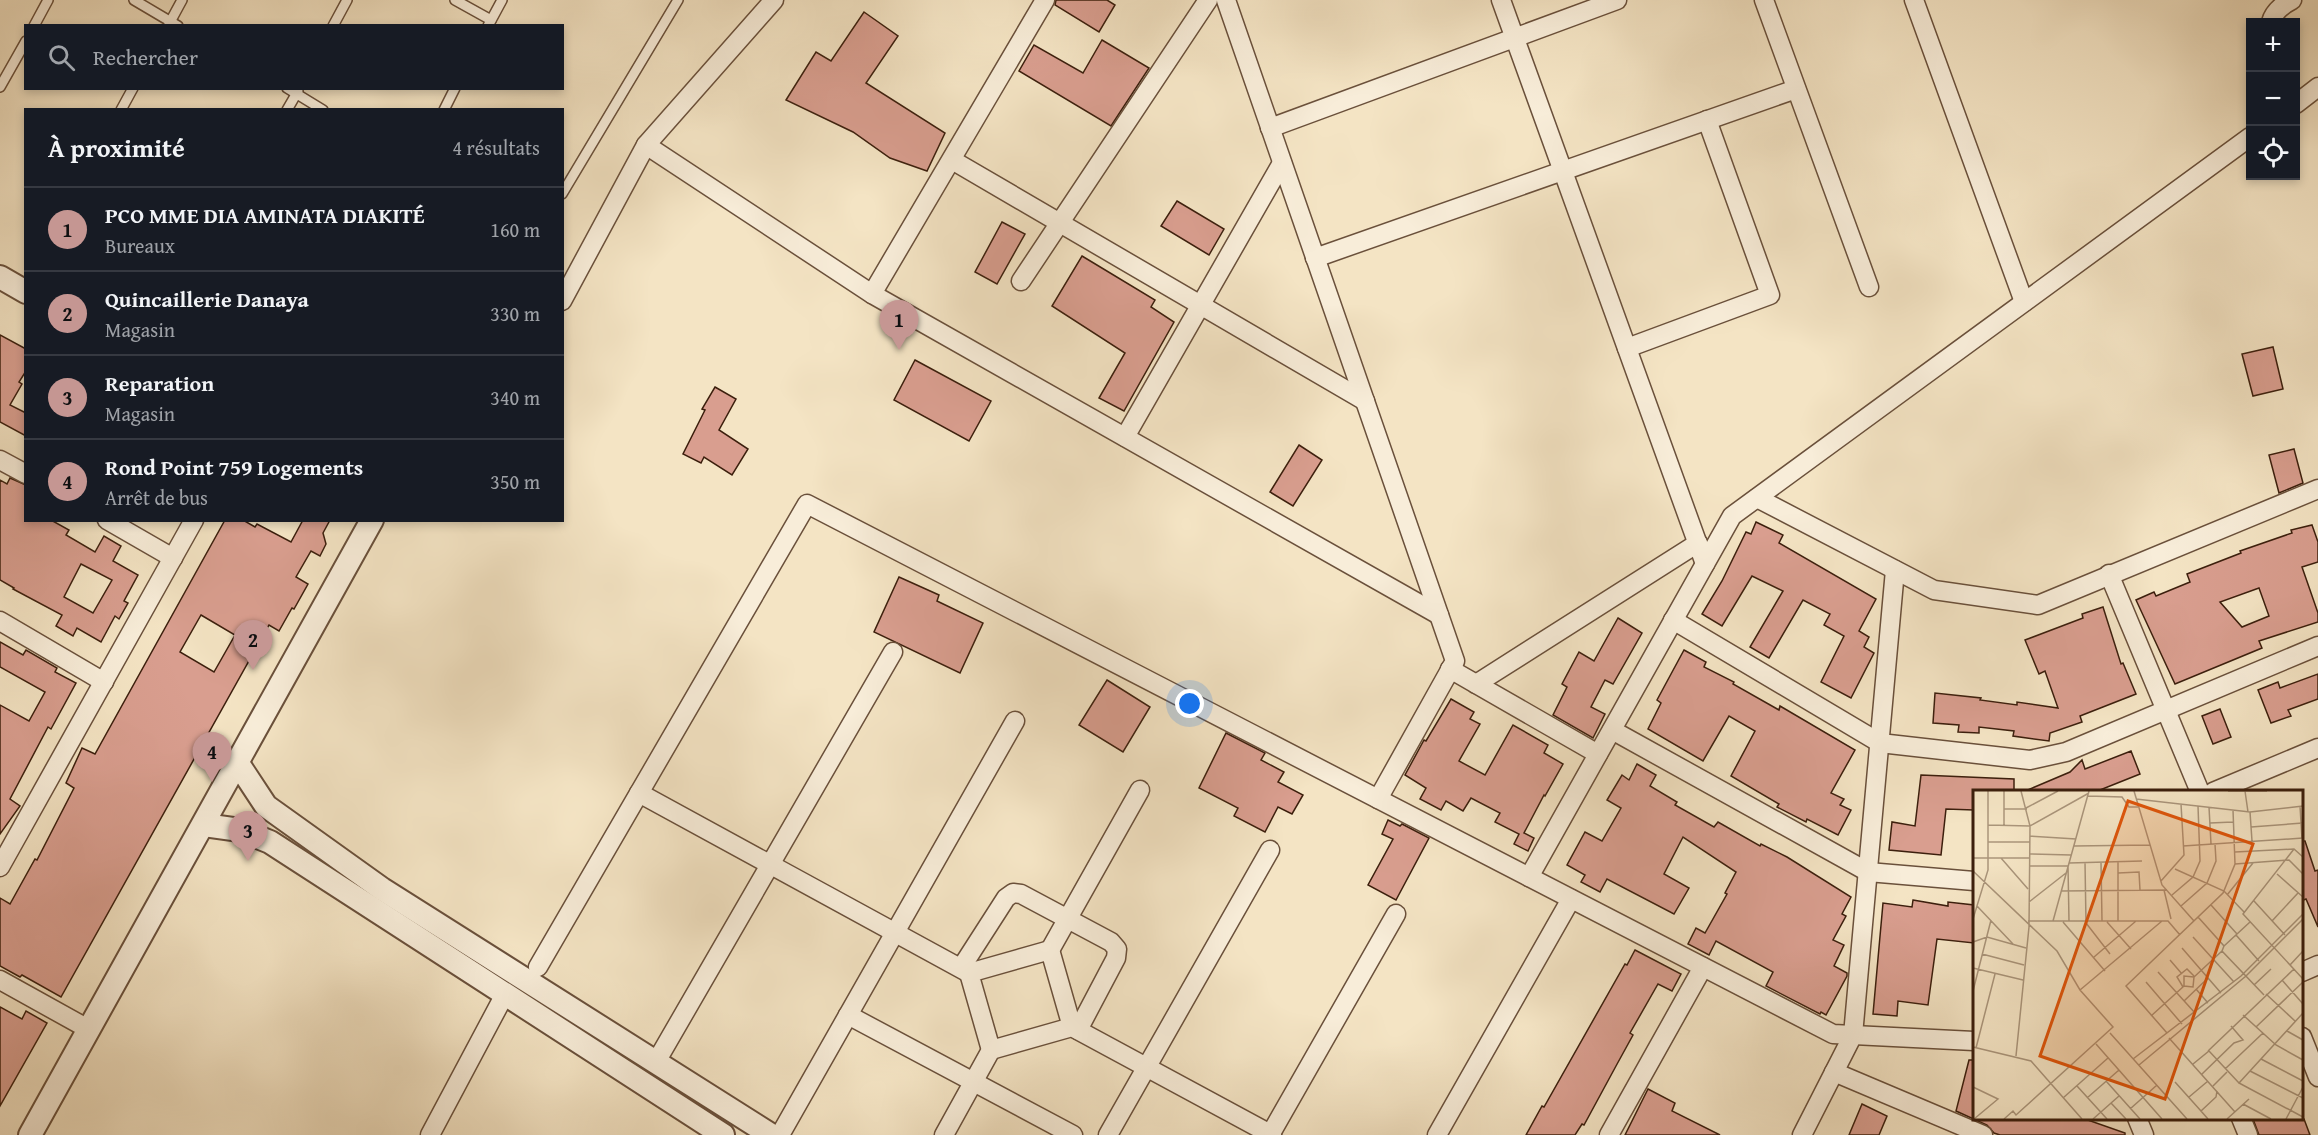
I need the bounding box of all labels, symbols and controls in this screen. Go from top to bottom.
map controls [2246,18,2300,180]
button: + [2246,18,2300,72]
search box [24,24,564,90]
icon: search [45,41,78,74]
text: Rechercher [93,41,198,73]
button: − [2246,72,2300,126]
button: locate [2246,126,2300,180]
text: À proximité [48,128,185,167]
text: 4 résultats [452,133,540,162]
text: PCO MME DIA AMINATA DIAKITÉ [105,199,425,231]
text: 1 [62,215,73,244]
text: 160 m [490,215,540,244]
text: Bureaux [105,231,175,260]
text: Quincaillerie Danaya [105,283,309,315]
text: 2 [62,299,73,328]
text: 330 m [490,299,540,328]
pin: 1 [880,300,918,350]
text: Magasin [105,315,175,344]
text: Reparation [105,367,214,399]
text: 3 [62,383,73,412]
text: 340 m [490,383,540,412]
text: Magasin [105,399,175,428]
text: Rond Point 759 Logements [105,451,363,483]
text: 4 [62,467,73,496]
text: 350 m [490,467,540,496]
text: Arrêt de bus [105,483,208,512]
pin: 2 [234,620,272,670]
your location [1175,689,1204,718]
pin: 4 [192,732,232,782]
inset map [1973,790,2303,1120]
pin: 3 [228,812,268,861]

